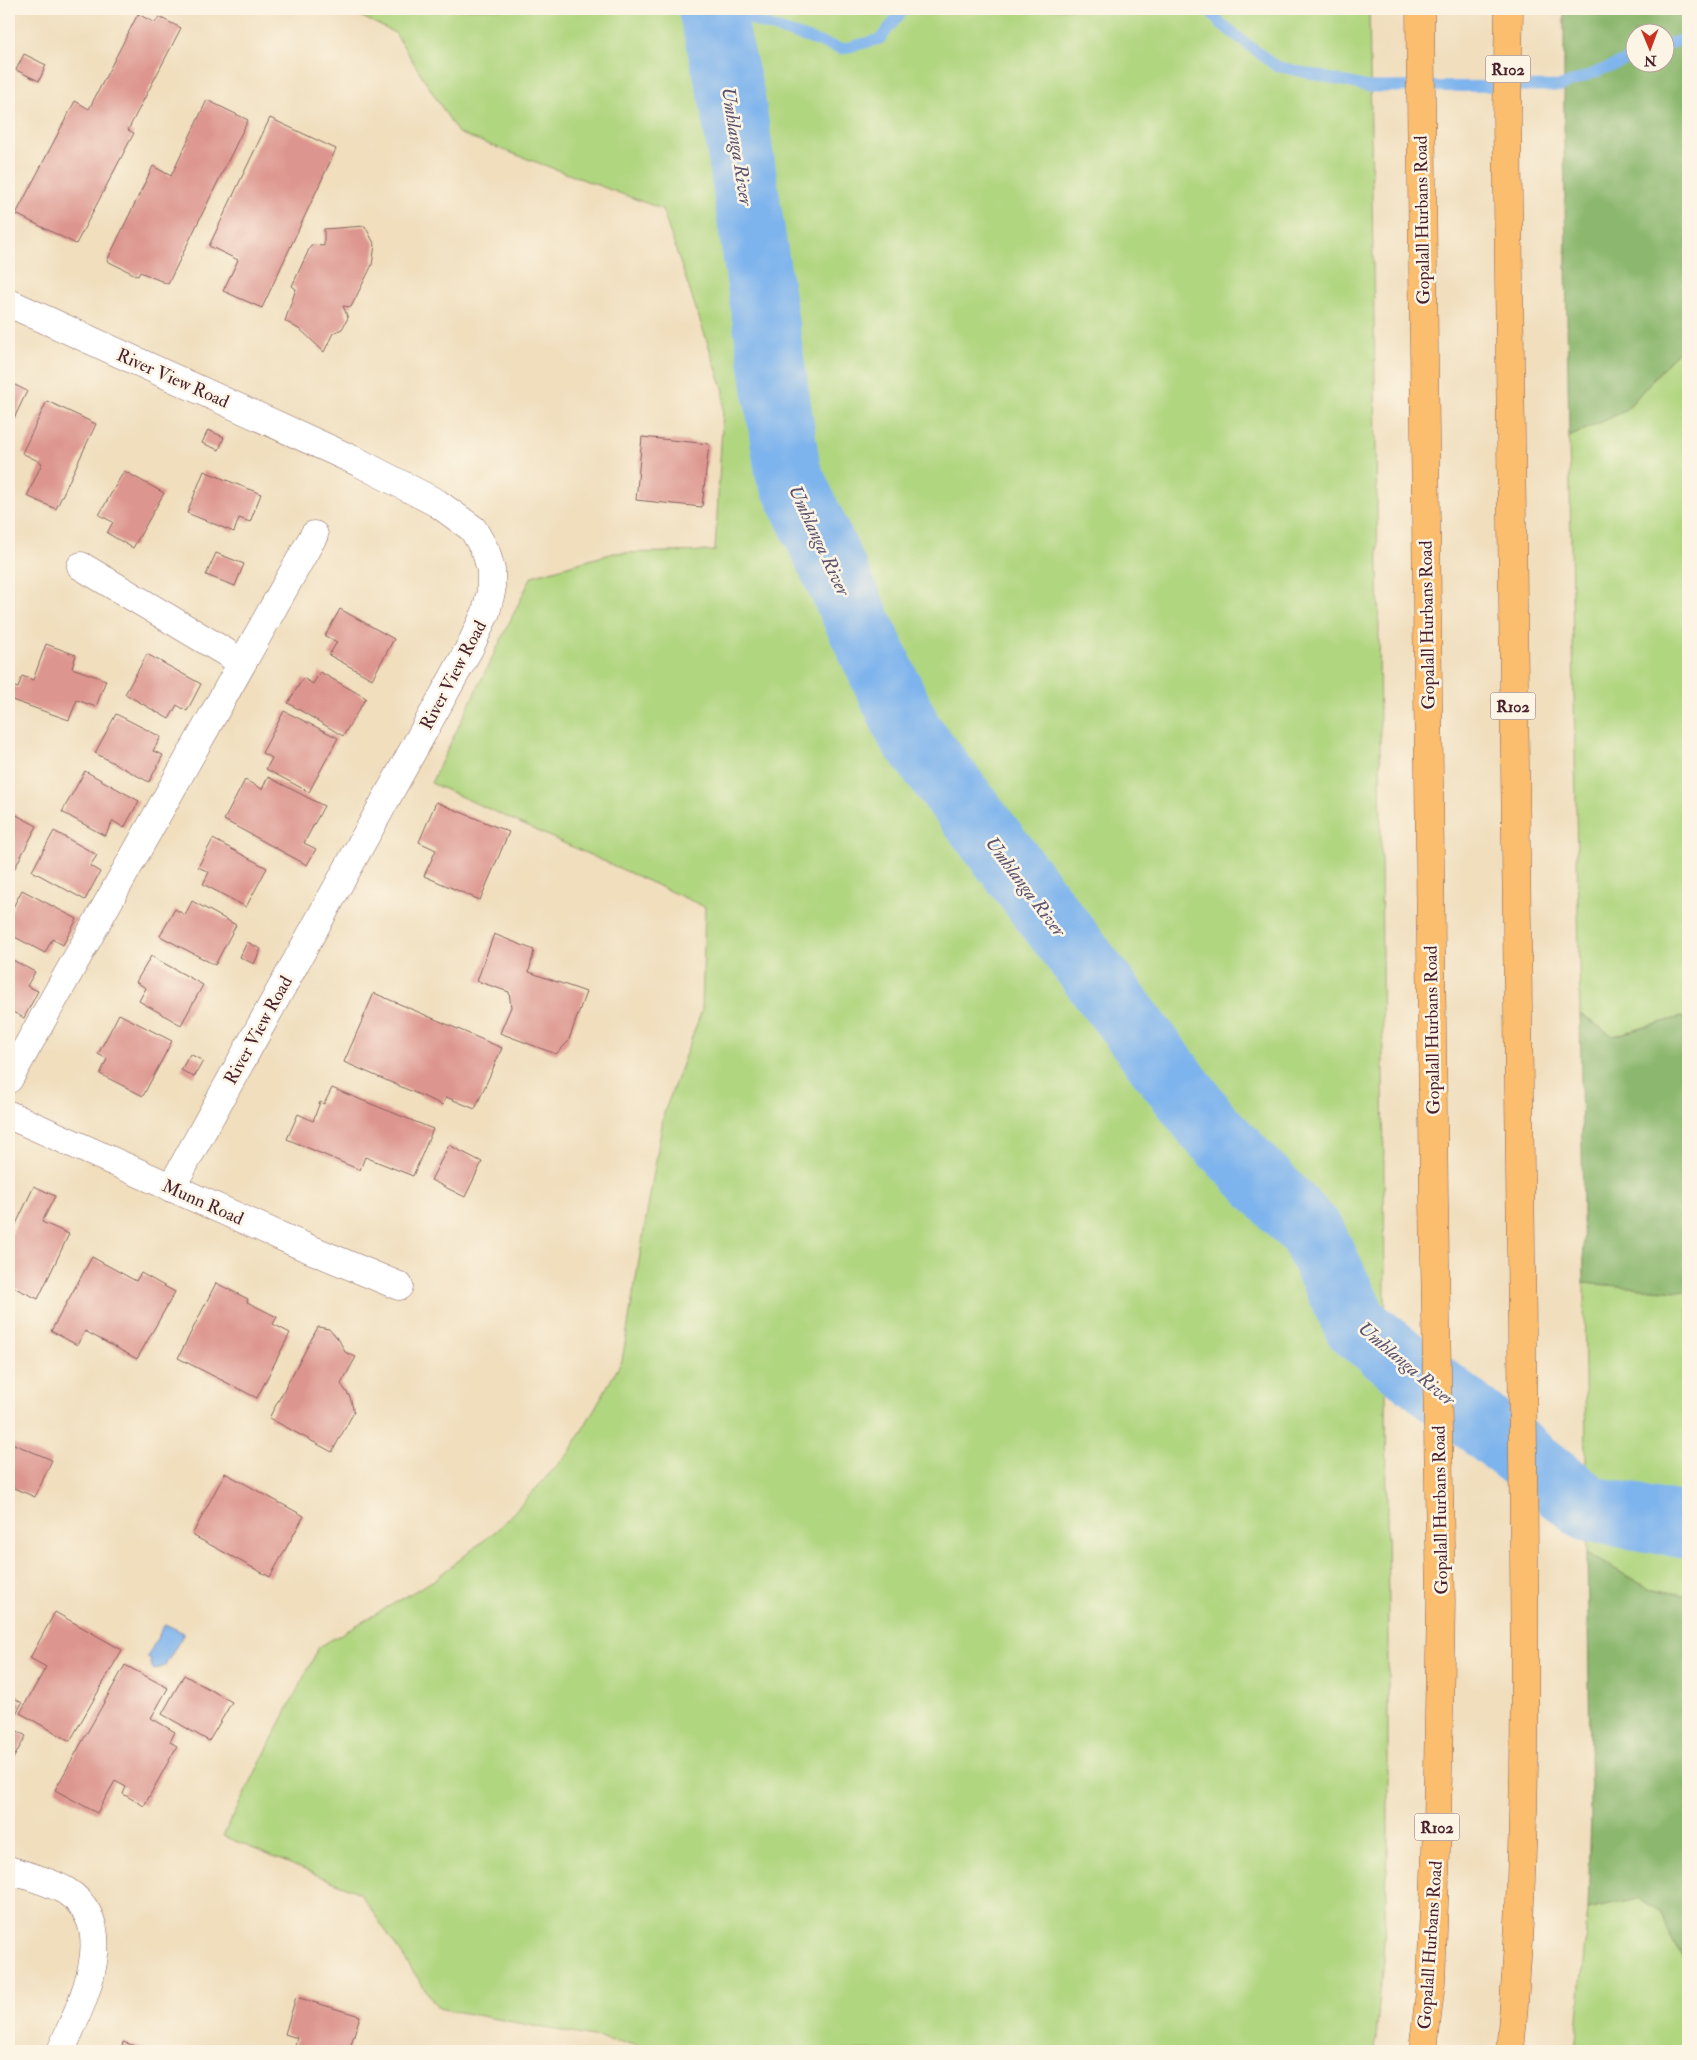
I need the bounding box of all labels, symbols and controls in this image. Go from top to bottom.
north arrow [1624,22,1674,72]
text: N [1643,52,1658,69]
road number: R102 [1486,56,1530,82]
water label: Umhlanga River [716,85,758,208]
street label: Gopalall Hurbans Road [1410,135,1435,305]
street label: River View Road [113,343,233,414]
water label: Umhlanga River [783,481,856,601]
street label: Gopalall Hurbans Road [1415,540,1440,710]
street label: River View Road [415,616,492,734]
road number: R102 [1490,692,1536,719]
water label: Umhlanga River [980,832,1071,942]
street label: Gopalall Hurbans Road [1420,945,1445,1115]
street label: River View Road [219,972,298,1089]
street label: Munn Road [159,1174,247,1231]
water label: Umhlanga River [1353,1316,1461,1412]
street label: Gopalall Hurbans Road [1428,1425,1453,1595]
road number: R102 [1414,1814,1460,1840]
street label: Gopalall Hurbans Road [1413,1860,1448,2030]

